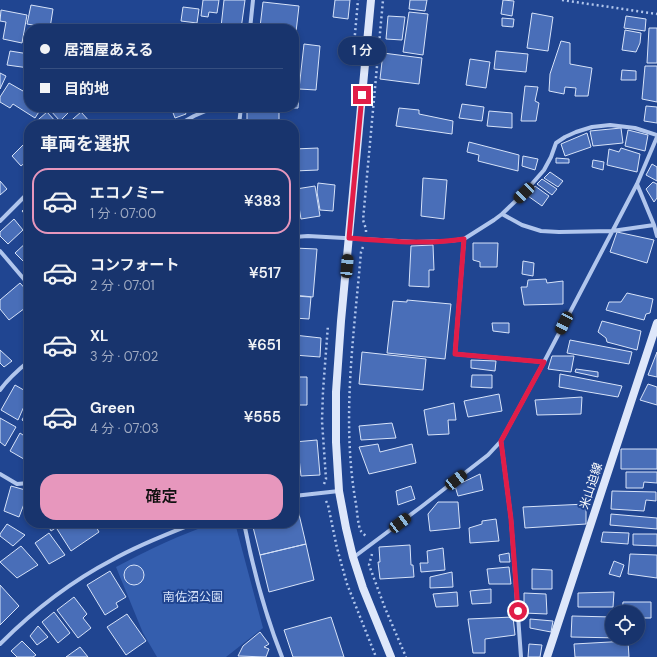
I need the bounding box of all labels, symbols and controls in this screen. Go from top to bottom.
callout: 1 分 [338,37,386,65]
text: 居酒屋あえる [64,40,154,60]
text: 1 分 [352,42,372,59]
text: 目的地 [64,79,109,99]
route end [353,86,371,104]
text: 車両を選択 [40,132,130,156]
car [511,180,537,206]
icon: car [42,183,78,219]
text: エコノミー [90,183,165,203]
text: ¥383 [244,191,281,211]
text: 1 分 · 07:00 [90,205,156,222]
car [340,254,354,278]
icon: car [42,255,78,291]
text: コンフォート [90,255,180,275]
text: ¥517 [249,263,281,283]
text: 2 分 · 07:01 [90,277,155,294]
car [553,310,575,336]
text: XL [90,326,108,346]
icon: car [42,327,78,363]
text: ¥651 [248,335,281,355]
text: 3 分 · 07:02 [90,348,158,365]
text: Green [90,398,135,418]
icon: car [42,399,78,435]
text: ¥555 [244,407,281,427]
text: 4 分 · 07:03 [90,420,159,437]
street label: 米山迫線 [576,461,606,511]
car [443,468,469,492]
button: 確定 [40,474,283,520]
car [387,511,413,535]
park label: 南佐沼公園 [163,589,223,605]
route start [509,602,527,620]
map controls [605,605,645,645]
button: locate [605,605,645,645]

